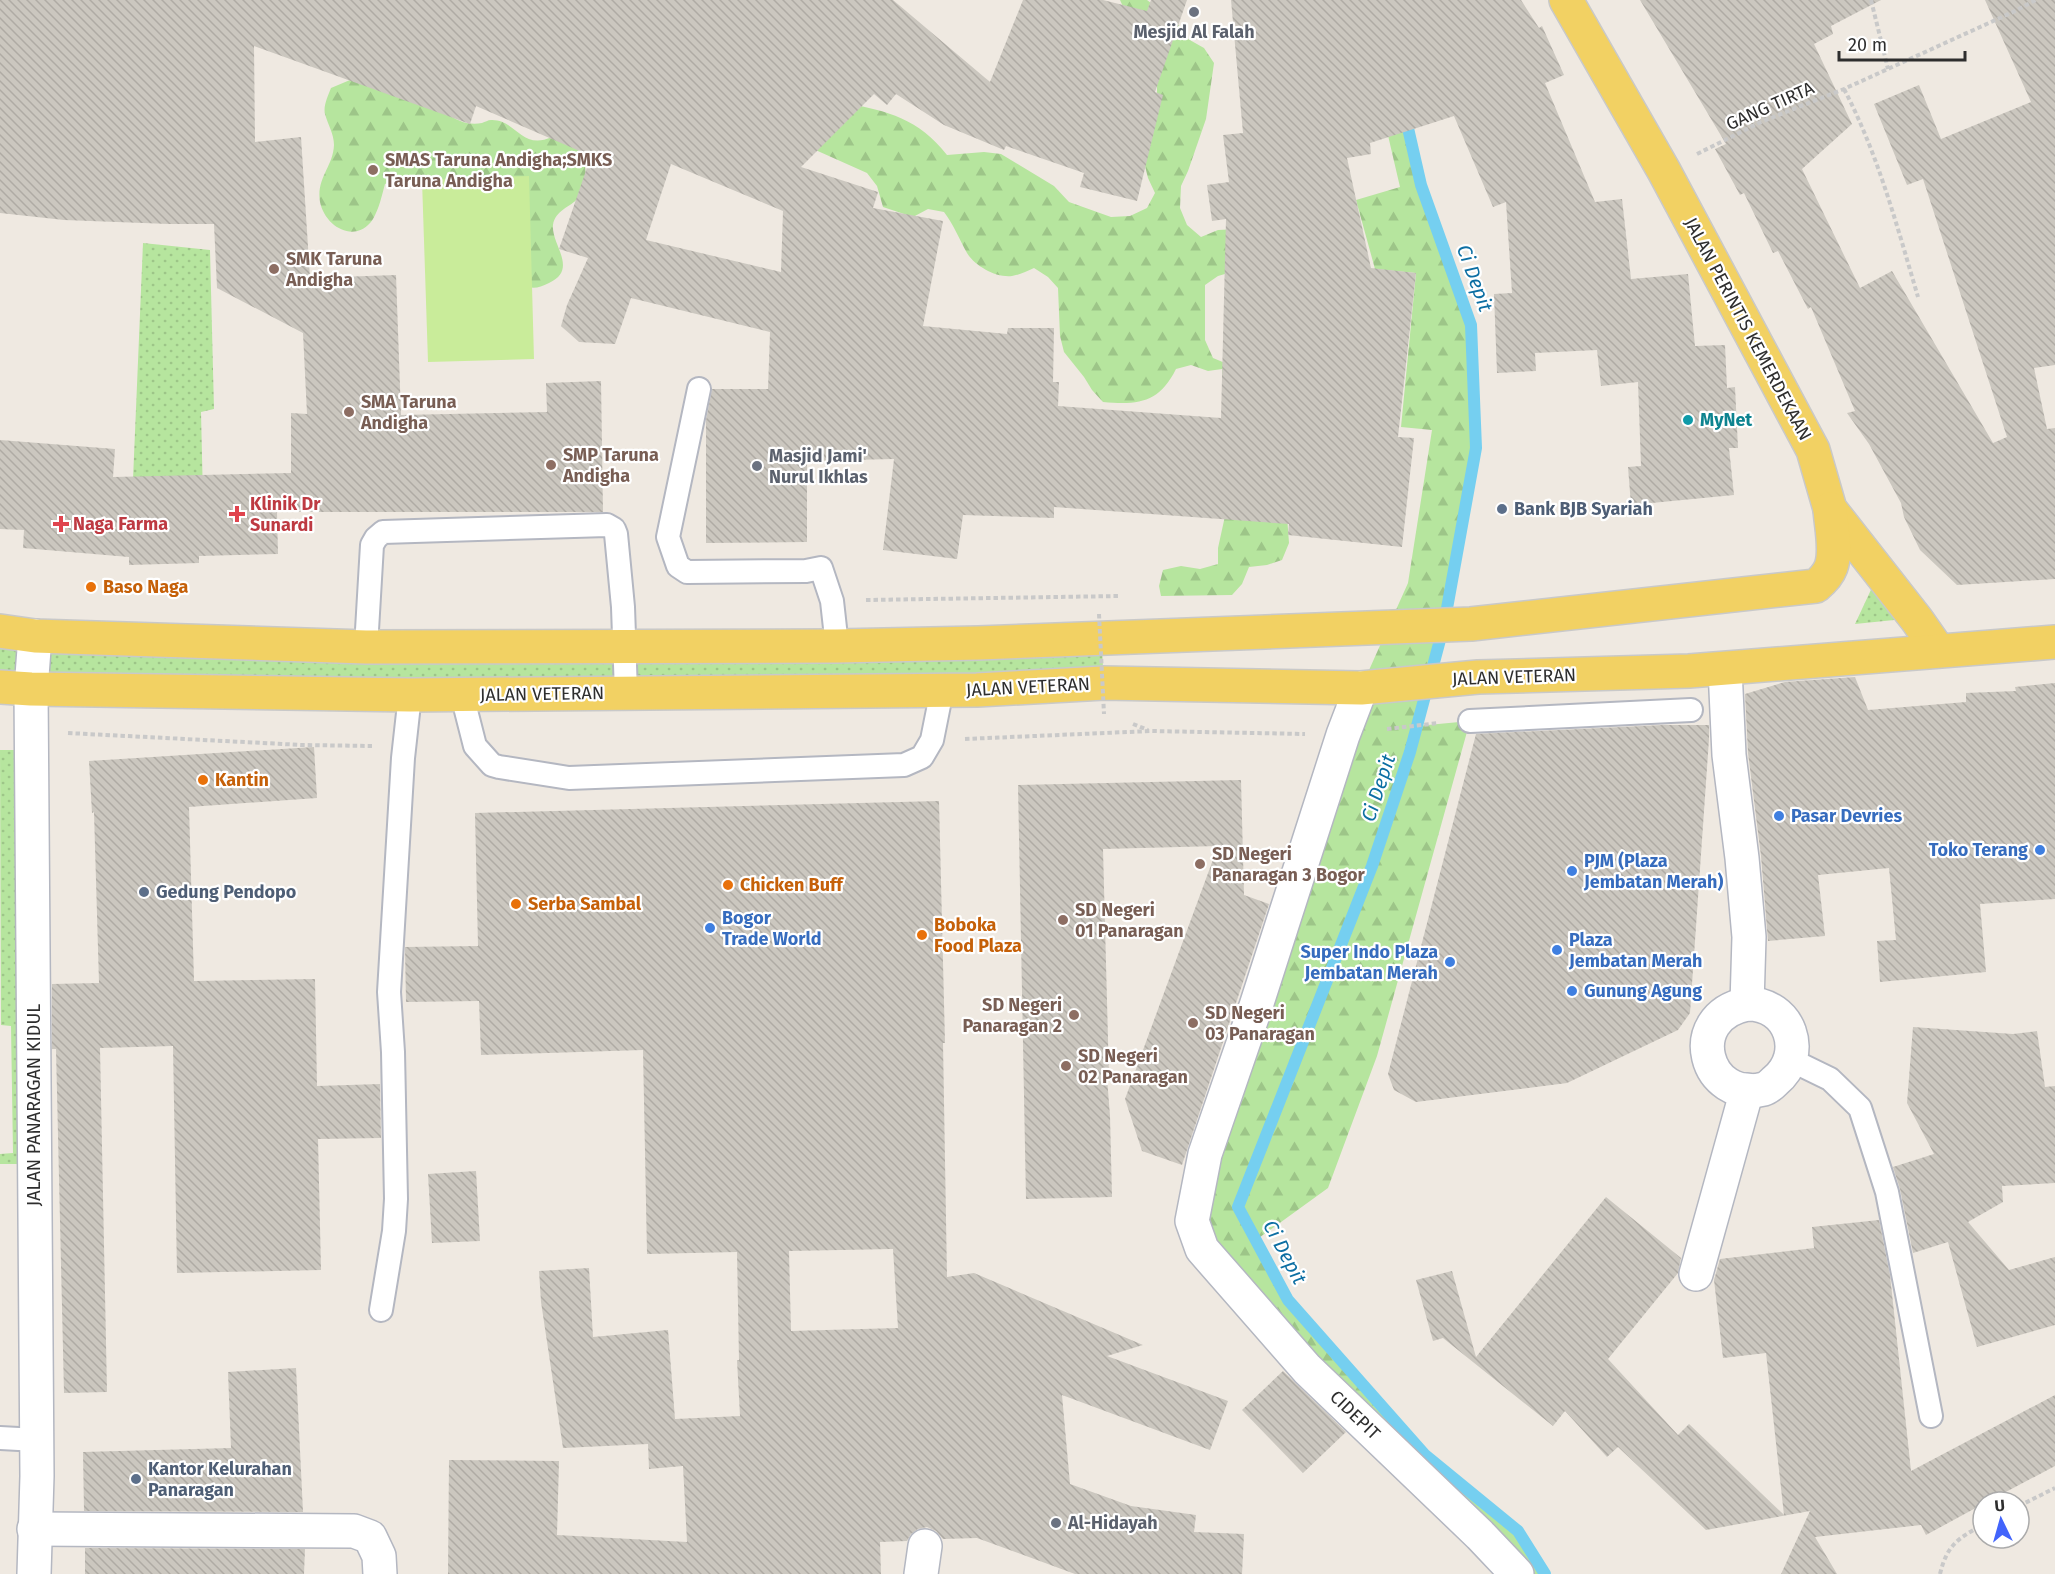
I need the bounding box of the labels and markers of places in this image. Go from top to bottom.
marker: Mesjid Al Falah [1187,5,1201,19]
place label: Mesjid Al Falah [1133,21,1255,43]
place label: SMAS Taruna Andigha;SMKS Taruna Andigha [385,149,612,192]
marker: SMAS Taruna Andigha;SMKS Taruna Andigha [366,163,380,177]
place label: SMK Taruna Andigha [285,248,383,291]
marker: SMK Taruna Andigha [267,262,281,276]
place label: SMA Taruna Andigha [360,391,457,434]
marker: SMA Taruna Andigha [342,405,356,419]
place label: MyNet [1700,409,1753,431]
marker: MyNet [1681,413,1695,427]
place label: SMP Taruna Andigha [562,444,659,487]
place label: Masjid Jami' Nurul Ikhlas [769,445,868,488]
marker: SMP Taruna Andigha [544,458,558,472]
marker: Masjid Jami' Nurul Ikhlas [750,459,764,473]
place label: Klinik Dr Sunardi [250,493,321,536]
place label: Bank BJB Syariah [1514,498,1653,520]
marker: Bank BJB Syariah [1495,502,1509,516]
marker: Klinik Dr Sunardi [228,505,246,523]
place label: Naga Farma [73,513,168,535]
marker: Naga Farma [54,517,68,531]
place label: Baso Naga [103,576,188,598]
marker: Baso Naga [84,580,98,594]
place label: Kantin [215,769,269,791]
marker: Kantin [196,773,210,787]
place label: Pasar Devries [1791,805,1902,827]
marker: Pasar Devries [1772,809,1786,823]
place label: Toko Terang [1929,839,2028,861]
place label: SD Negeri Panaragan 3 Bogor [1212,843,1366,886]
marker: Toko Terang [2033,843,2047,857]
place label: PJM (Plaza Jembatan Merah) [1583,850,1723,893]
marker: SD Negeri Panaragan 3 Bogor [1193,857,1207,871]
marker: PJM (Plaza Jembatan Merah) [1565,864,1579,878]
place label: Chicken Buff [740,874,844,896]
marker: Chicken Buff [721,878,735,892]
place label: Gedung Pendopo [156,881,296,903]
marker: Gedung Pendopo [137,885,151,899]
place label: Serba Sambal [528,893,642,915]
marker: Serba Sambal [509,897,523,911]
place label: SD Negeri 01 Panaragan [1075,899,1184,942]
place label: Bogor Trade World [722,907,822,950]
marker: SD Negeri 01 Panaragan [1056,913,1070,927]
place label: Boboka Food Plaza [934,914,1022,957]
marker: Bogor Trade World [703,921,717,935]
marker: Boboka Food Plaza [915,928,929,942]
place label: Plaza Jembatan Merah [1568,929,1702,972]
place label: Super Indo Plaza Jembatan Merah [1300,941,1438,984]
marker: Plaza Jembatan Merah [1550,943,1564,957]
marker: Super Indo Plaza Jembatan Merah [1443,955,1457,969]
place label: Gunung Agung [1584,980,1702,1002]
marker: Gunung Agung [1565,984,1579,998]
place label: SD Negeri Panaragan 2 [962,994,1062,1037]
place label: SD Negeri 03 Panaragan [1205,1002,1315,1045]
marker: SD Negeri Panaragan 2 [1067,1008,1081,1022]
marker: SD Negeri 03 Panaragan [1186,1016,1200,1030]
place label: SD Negeri 02 Panaragan [1078,1045,1188,1088]
marker: SD Negeri 02 Panaragan [1059,1059,1073,1073]
place label: Kantor Kelurahan Panaragan [148,1458,292,1501]
marker: Kantor Kelurahan Panaragan [129,1472,143,1486]
place label: Al-Hidayah [1067,1512,1158,1534]
marker: Al-Hidayah [1049,1516,1063,1530]

